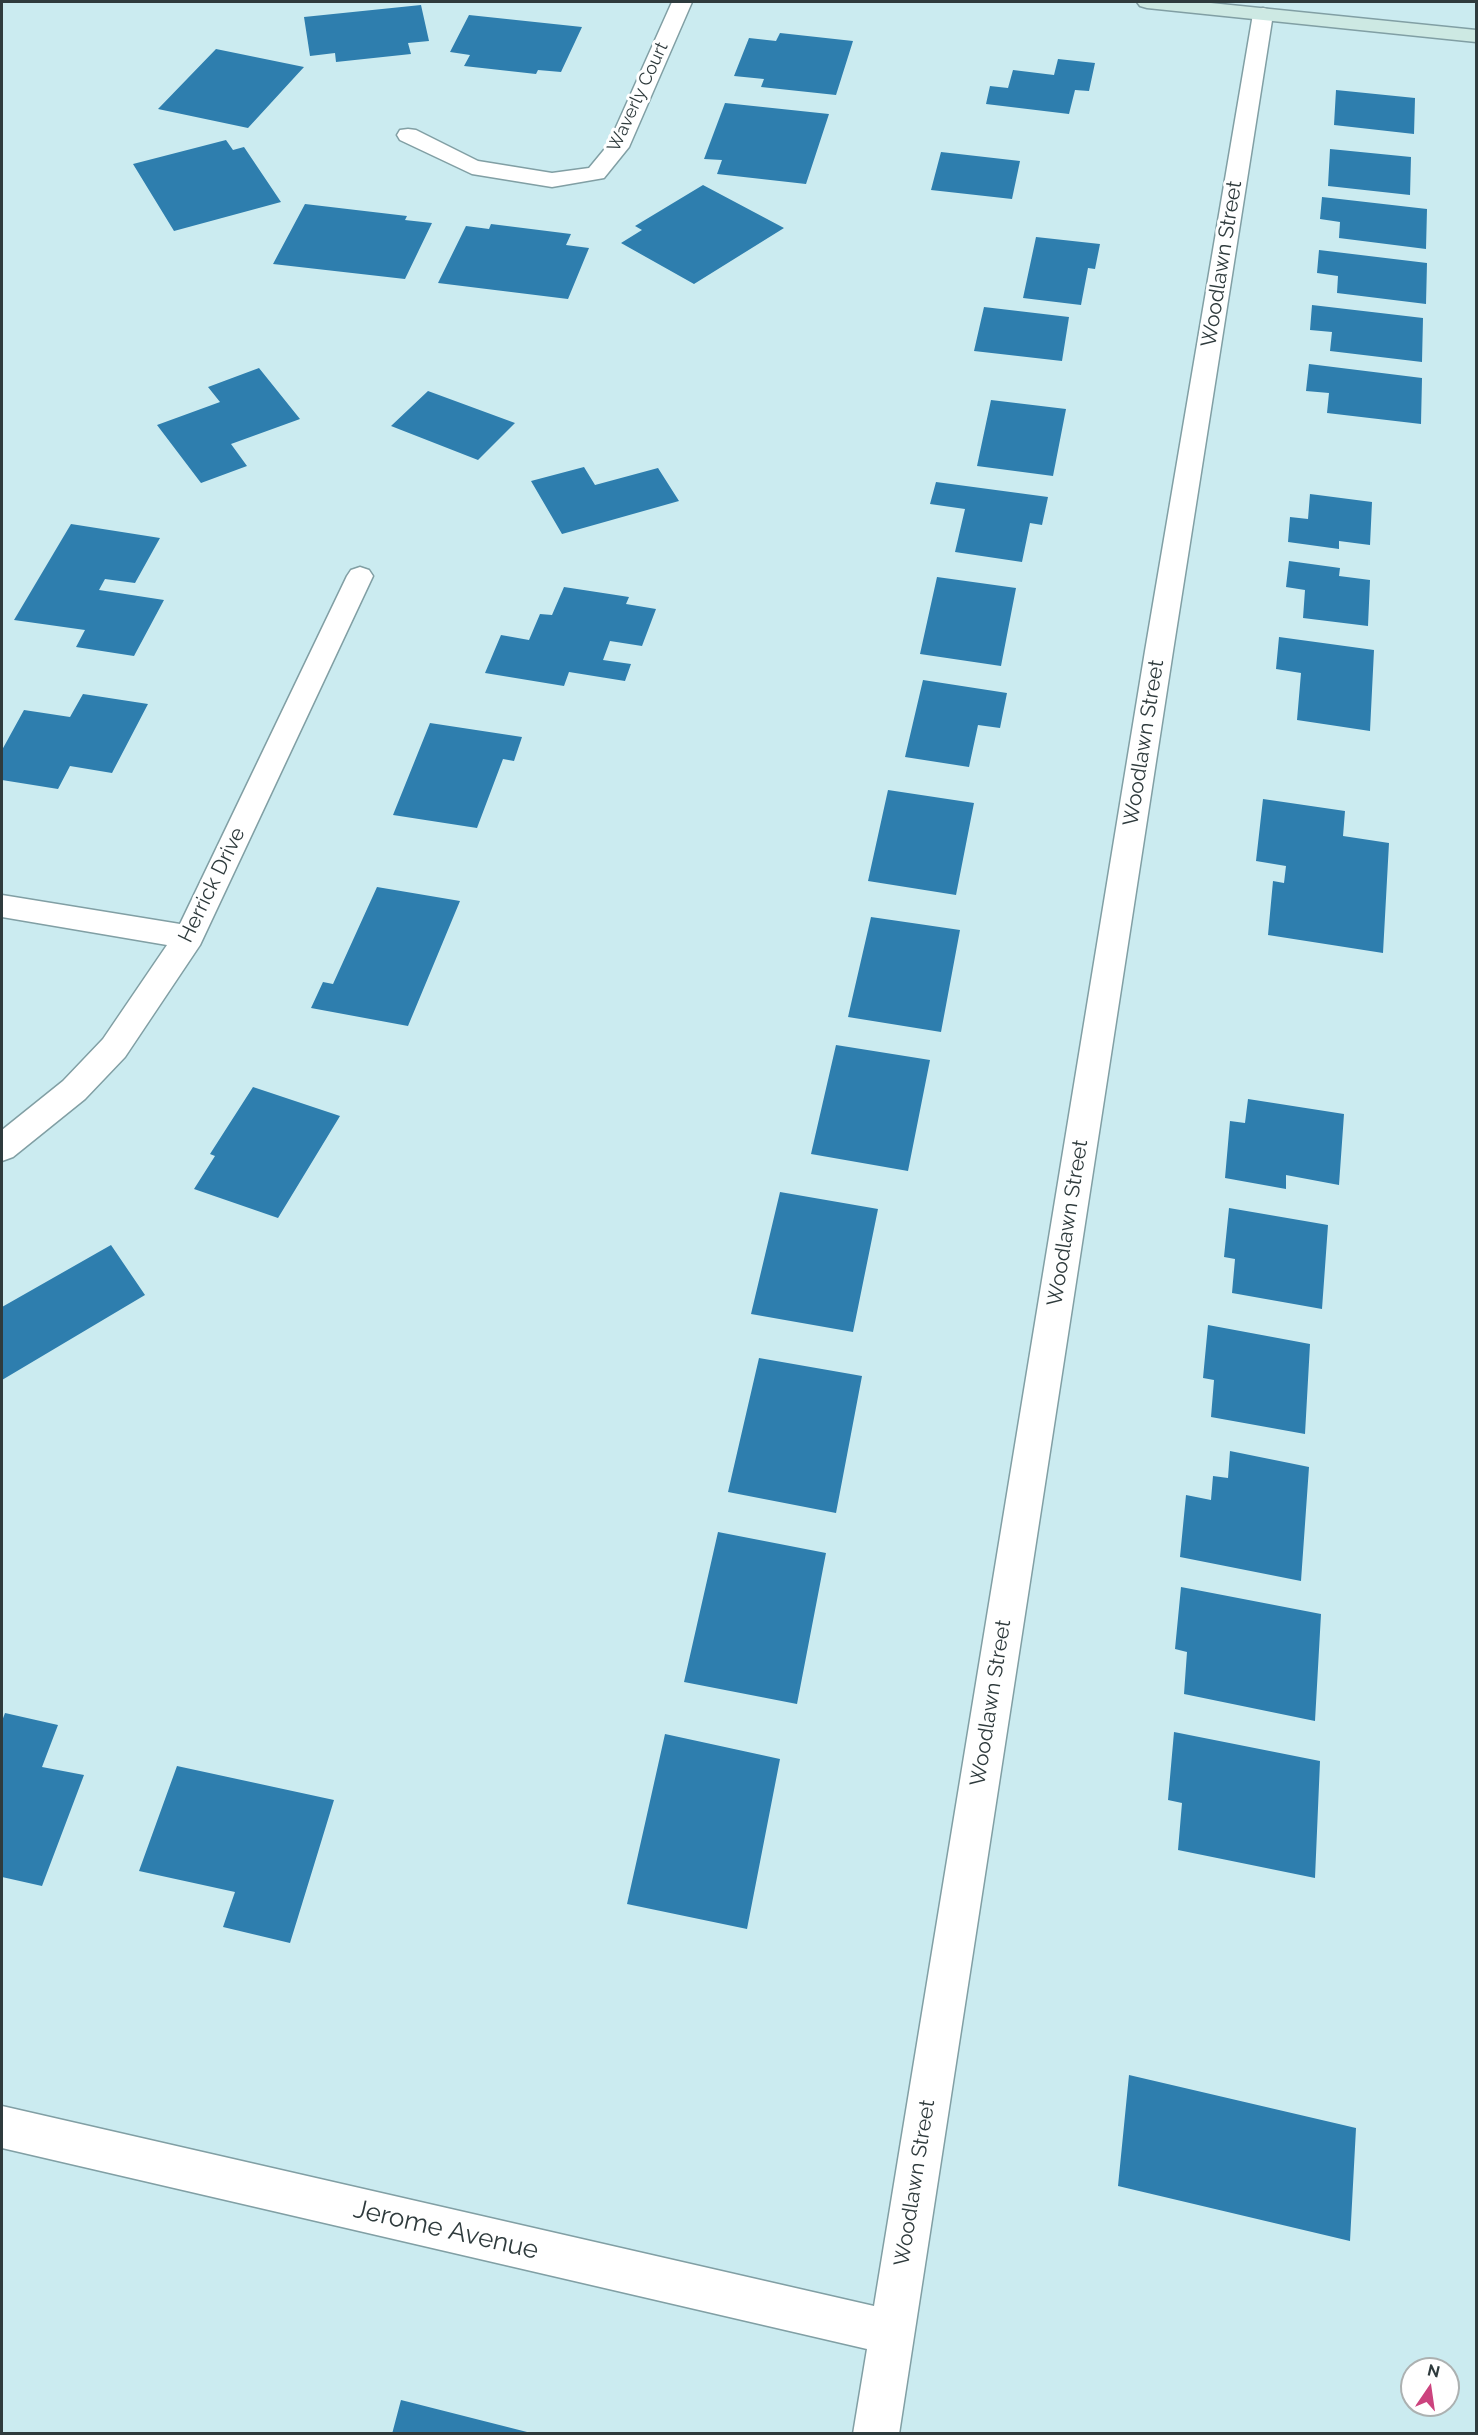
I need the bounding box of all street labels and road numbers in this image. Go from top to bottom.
street label: Waverly Court [603,39,673,155]
street label: Woodlawn Street [1196,179,1248,349]
street label: Woodlawn Street [1118,658,1170,828]
street label: Herrick Drive [173,823,251,947]
street label: Woodlawn Street [1042,1138,1094,1308]
street label: Woodlawn Street [965,1618,1017,1788]
street label: Woodlawn Street [889,2098,941,2268]
street label: Jerome Avenue [351,2194,541,2266]

